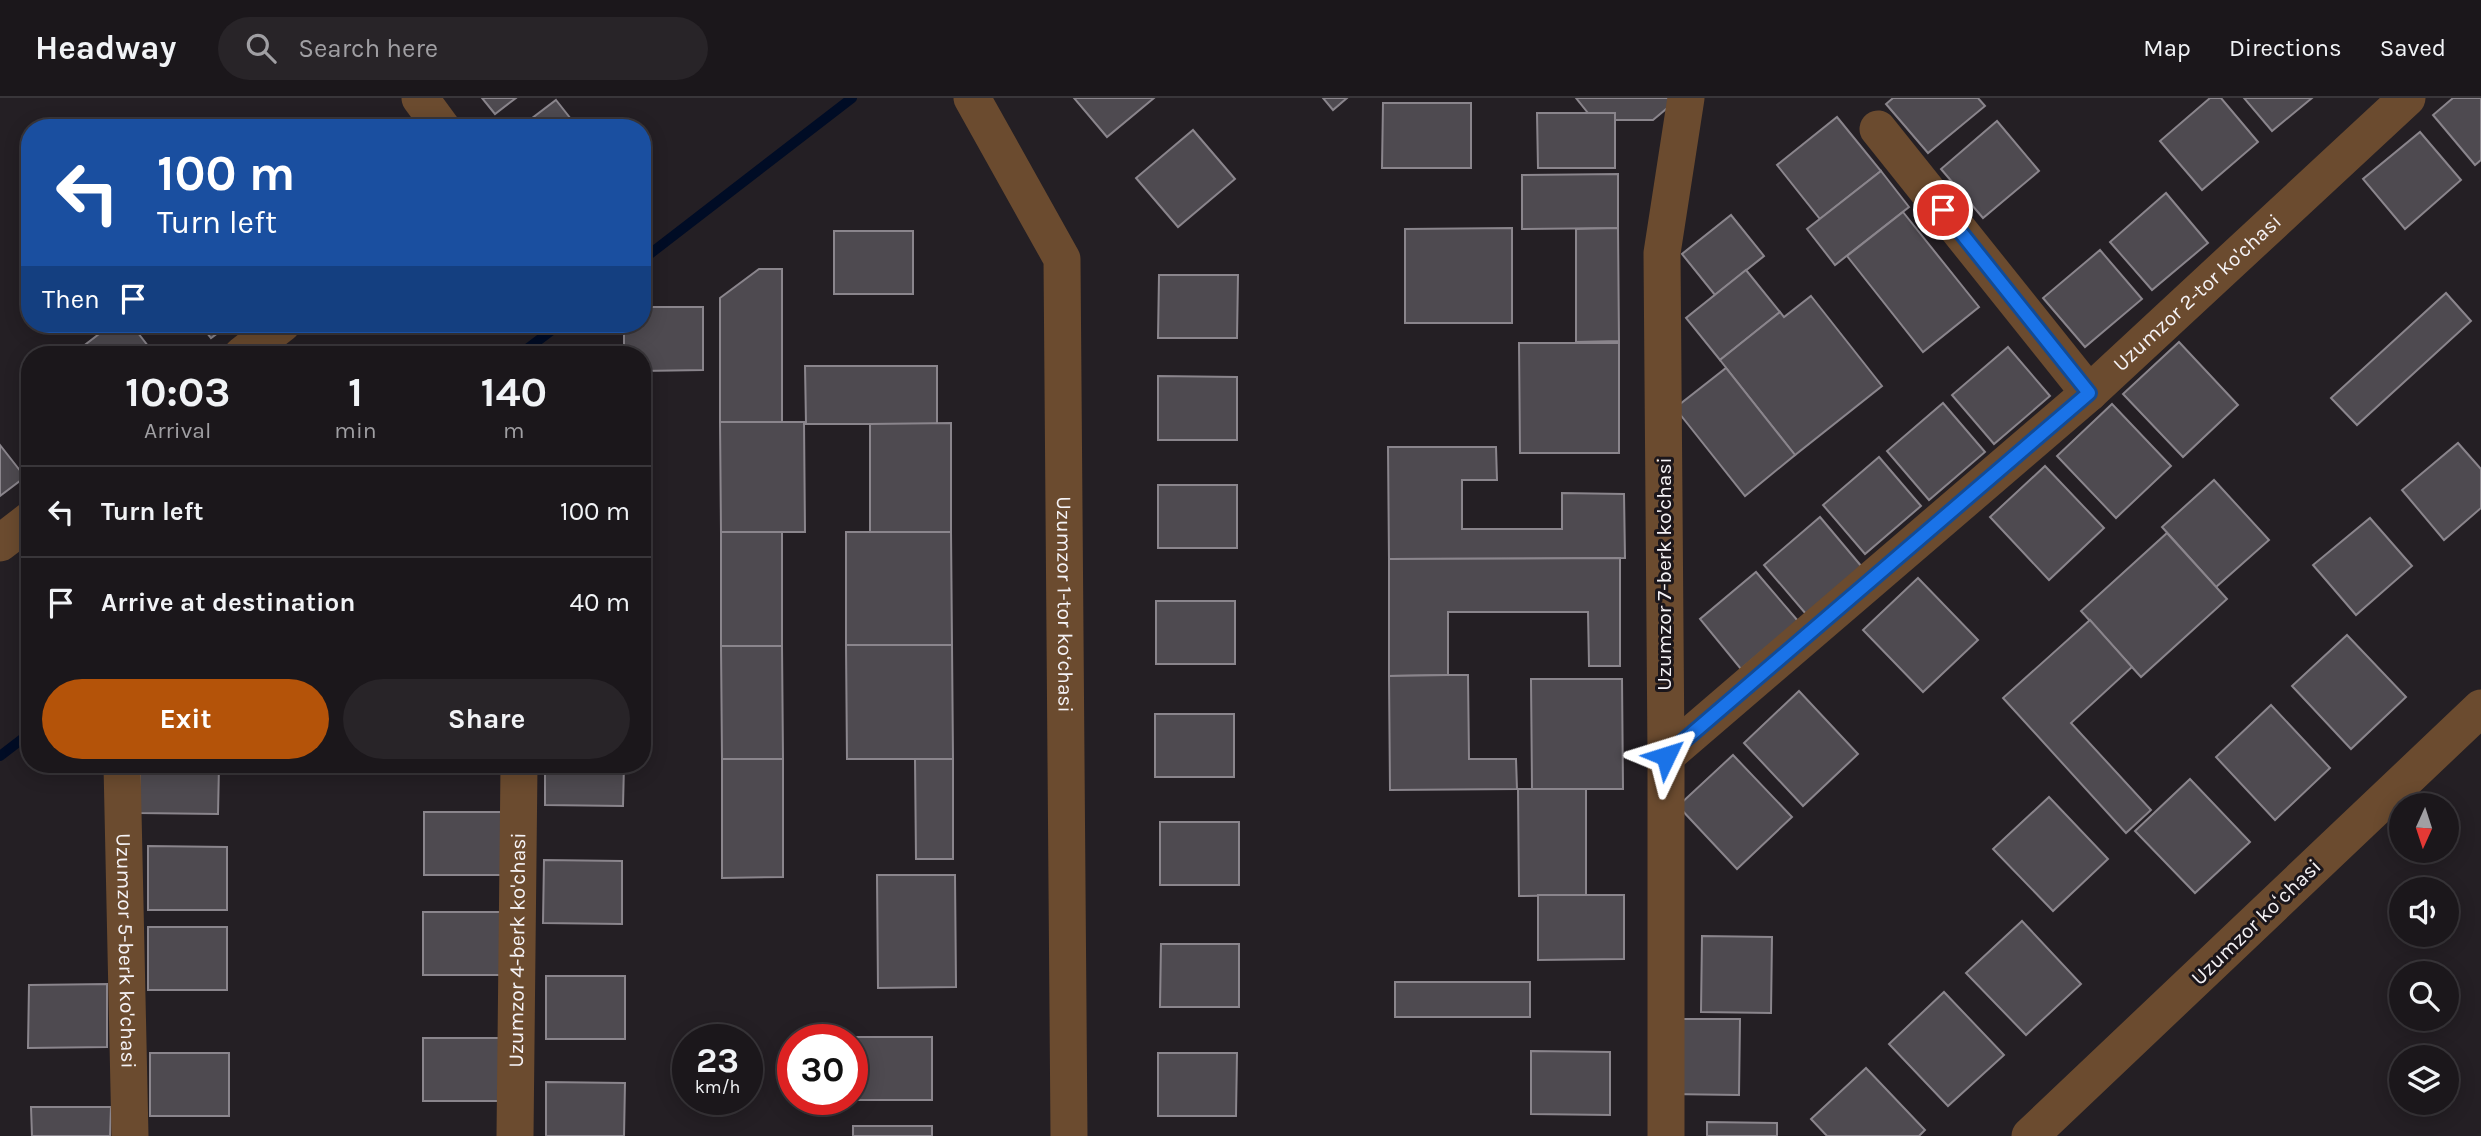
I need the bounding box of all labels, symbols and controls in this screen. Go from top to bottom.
search box [218,17,708,80]
text: Headway [35,29,176,67]
icon: search [242,29,280,67]
text: Search here [298,33,438,64]
text: Map [2143,34,2191,62]
text: Directions [2229,34,2342,62]
text: Saved [2380,34,2446,62]
text: 100 m [157,145,295,202]
icon: left [42,147,133,238]
pin [1913,180,1973,240]
icon: arrive [1924,191,1962,229]
text: Turn left [157,204,277,241]
street label: Uzumzor 2-tor ko'chasi [2108,209,2286,376]
icon: arrive [114,280,152,318]
text: Then [42,284,100,315]
text: 10:03 [125,367,230,417]
text: 1 [348,367,363,417]
text: 140 [481,367,547,417]
text: Arrival [144,417,211,444]
text: min [334,417,377,444]
text: m [503,417,525,444]
street label: Uzumzor 7-berk ko'chasi [1652,457,1676,691]
icon: left [42,493,80,531]
text: Turn left [101,496,203,527]
text: 100 m [560,496,630,527]
street label: Uzumzor 1-tor ko‘chasi [1052,496,1078,713]
icon: arrive [42,584,80,622]
text: Arrive at destination [101,587,355,618]
text: 40 m [570,587,630,618]
button: Exit [42,679,329,759]
button: Share [343,679,630,759]
position arrow [1629,719,1703,793]
north arrow [2389,793,2459,863]
map controls [2389,793,2459,1115]
street label: Uzumzor 4-berk ko'chasi [504,832,530,1068]
street label: Uzumzor 5-berk ko'chasi [111,833,141,1069]
street label: Uzumzor koʻchasi [2186,854,2326,990]
button: sound [2389,877,2459,947]
button: search [2389,961,2459,1031]
speed limit sign: 30 [777,1024,868,1115]
text: 23 [696,1040,739,1081]
button: layers [2389,1045,2459,1115]
text: km/h [695,1076,740,1098]

